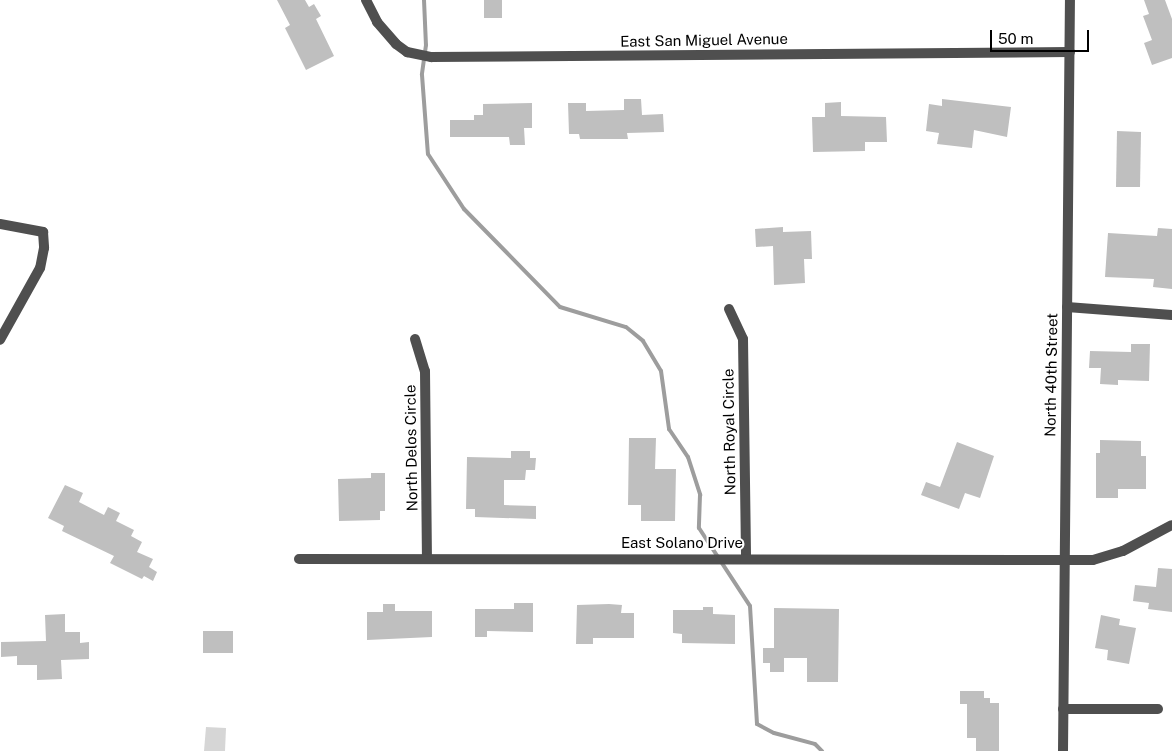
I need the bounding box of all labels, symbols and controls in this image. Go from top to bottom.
scale bar [992,20,1091,52]
street label: East San Miguel Avenue [620,30,788,50]
text: 50 m [998,30,1033,47]
street label: North 40th Street [1041,313,1061,437]
street label: North Royal Circle [719,369,739,495]
street label: North Delos Circle [401,384,421,512]
street label: East Solano Drive [621,534,743,552]

